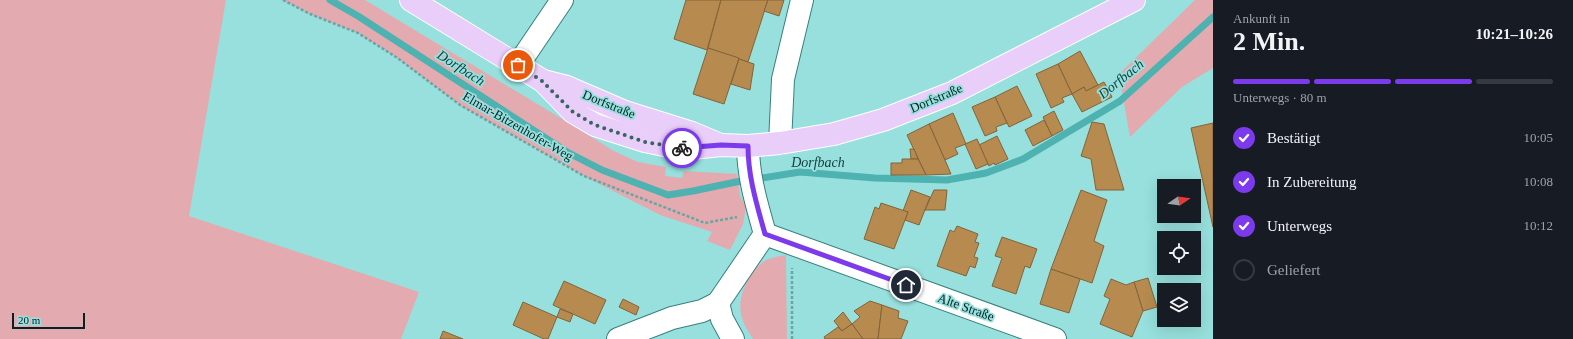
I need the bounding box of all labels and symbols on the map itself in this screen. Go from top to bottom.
water label: Dorfbach [434,47,488,89]
pin [501,48,535,82]
water label: Dorfbach [1095,56,1147,102]
street label: Dorfstraße [907,80,965,116]
street label: Dorfstraße [580,87,638,121]
street label: Elmar-Bitzenhofer-Weg [460,88,576,164]
courier [662,128,702,168]
water label: Dorfbach [790,155,845,170]
north arrow [1157,179,1201,223]
pin [889,268,923,302]
street label: Alte Straße [936,290,996,324]
scale bar [12,311,85,330]

